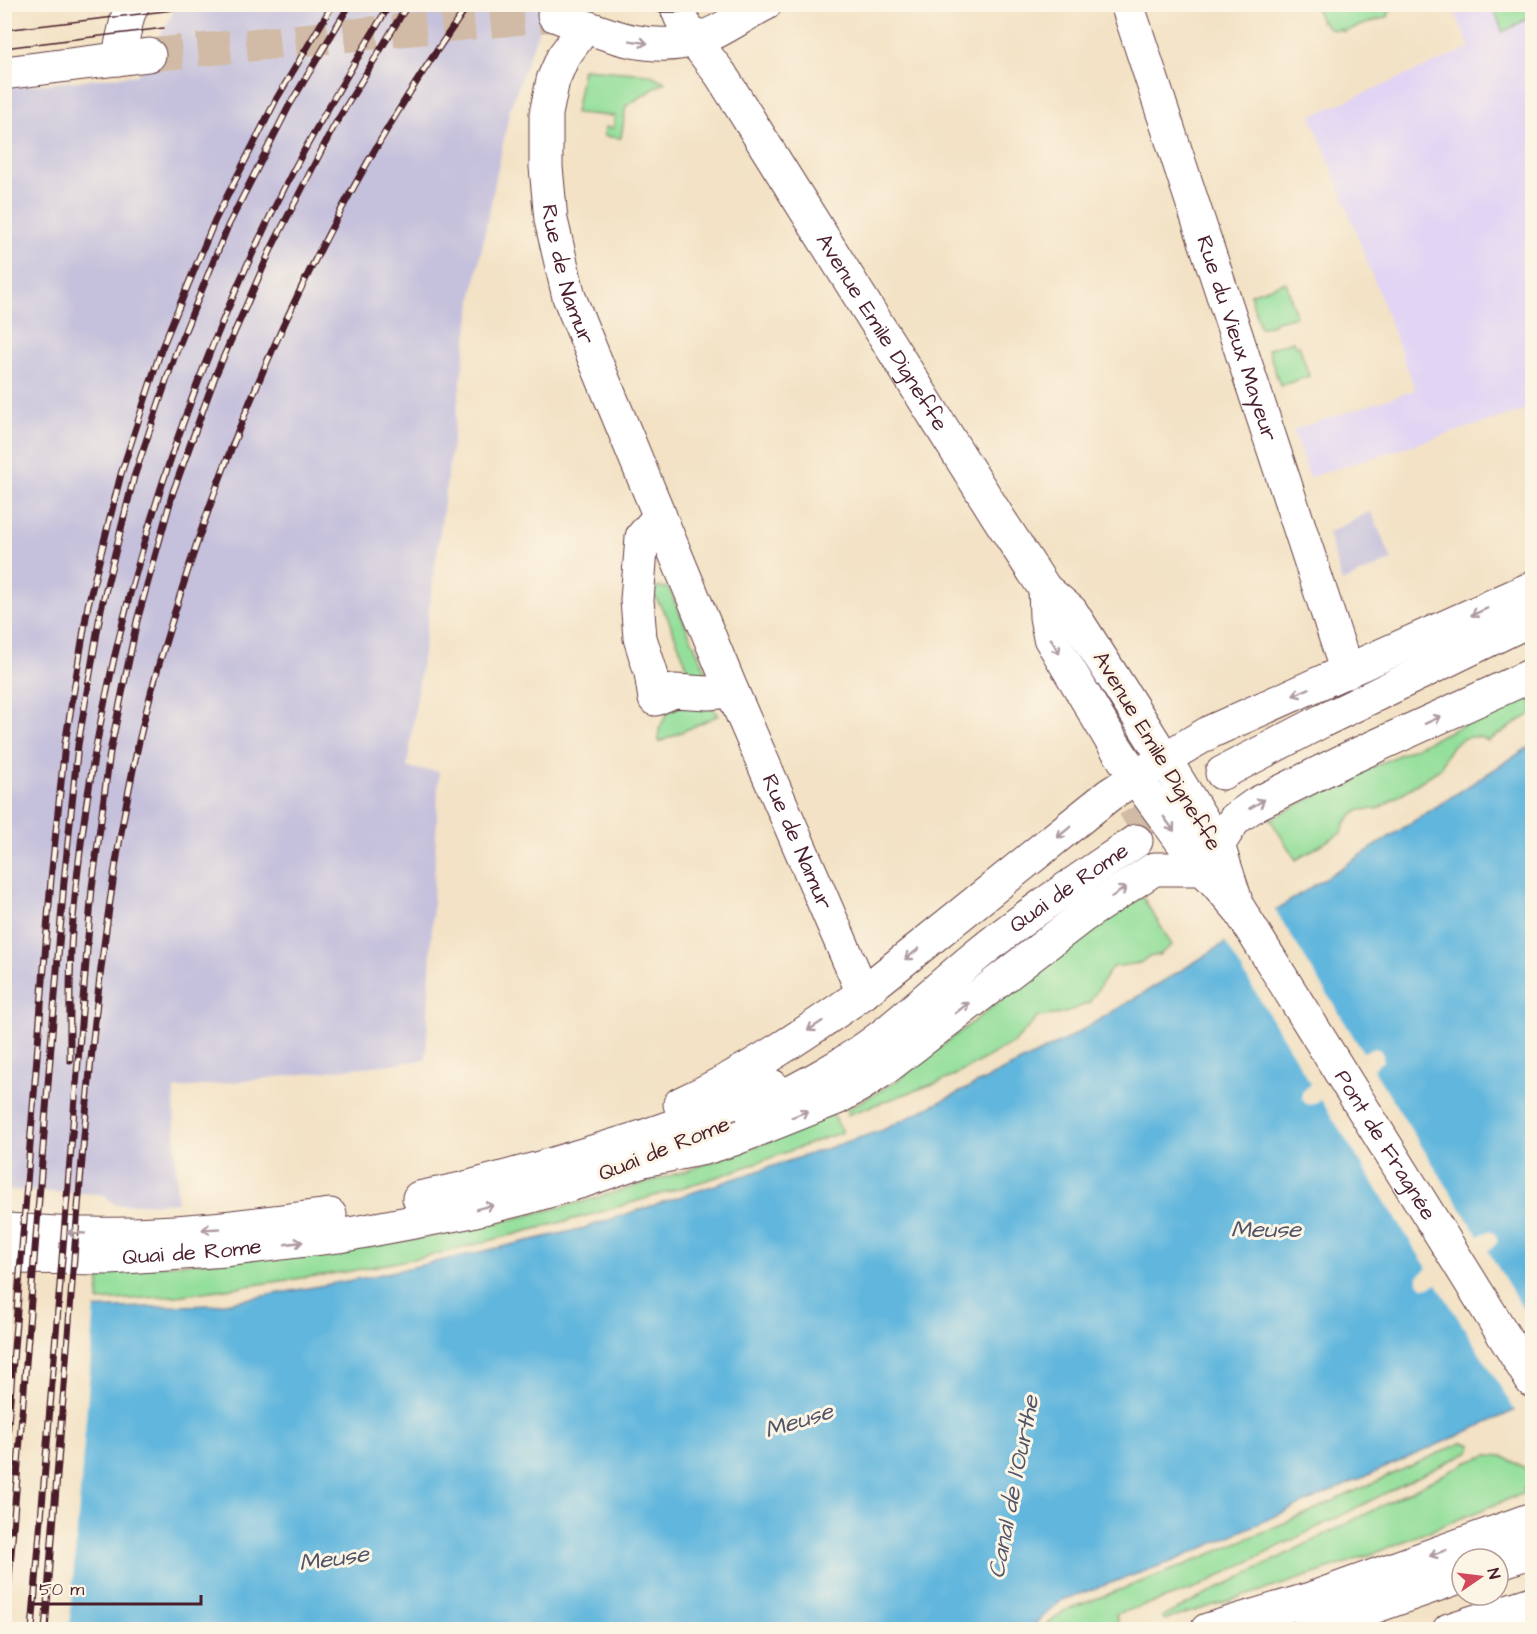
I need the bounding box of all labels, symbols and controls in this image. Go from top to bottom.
one-way arrow [629,37,649,48]
street label: Rue de Namur [534,203,603,349]
street label: Avenue Emile Digneffe [808,227,956,437]
street label: Rue du Vieux Mayeur [1189,231,1285,445]
one-way arrow [1471,607,1489,619]
one-way arrow [1049,637,1061,654]
street label: Avenue Emile Digneffe [1084,645,1229,857]
one-way arrow [1292,687,1311,698]
one-way arrow [1424,714,1442,725]
street label: Rue de Namur [754,769,840,914]
one-way arrow [1248,798,1265,810]
one-way arrow [1163,815,1175,831]
one-way arrow [1056,826,1072,839]
street label: Quai de Rome [1003,835,1135,940]
one-way arrow [1110,886,1126,898]
one-way arrow [904,948,920,961]
one-way arrow [954,1002,970,1015]
one-way arrow [807,1020,824,1033]
street label: Pont de Fragnée [1327,1064,1444,1226]
one-way arrow [790,1107,808,1118]
street label: Quai de Rome [594,1109,734,1189]
one-way arrow [476,1201,495,1213]
water label: Meuse [1231,1213,1302,1247]
one-way arrow [201,1223,221,1234]
one-way arrow [66,1228,86,1239]
street label: Quai de Rome [121,1230,263,1273]
one-way arrow [283,1237,303,1248]
water label: Canal de l'Ourthe [980,1392,1049,1581]
water label: Meuse [761,1394,838,1447]
water label: Meuse [297,1537,372,1581]
north arrow [1450,1547,1510,1607]
one-way arrow [1429,1548,1448,1559]
text: N [1482,1566,1505,1581]
scale bar [30,1568,201,1606]
text: 50 m [39,1577,84,1602]

